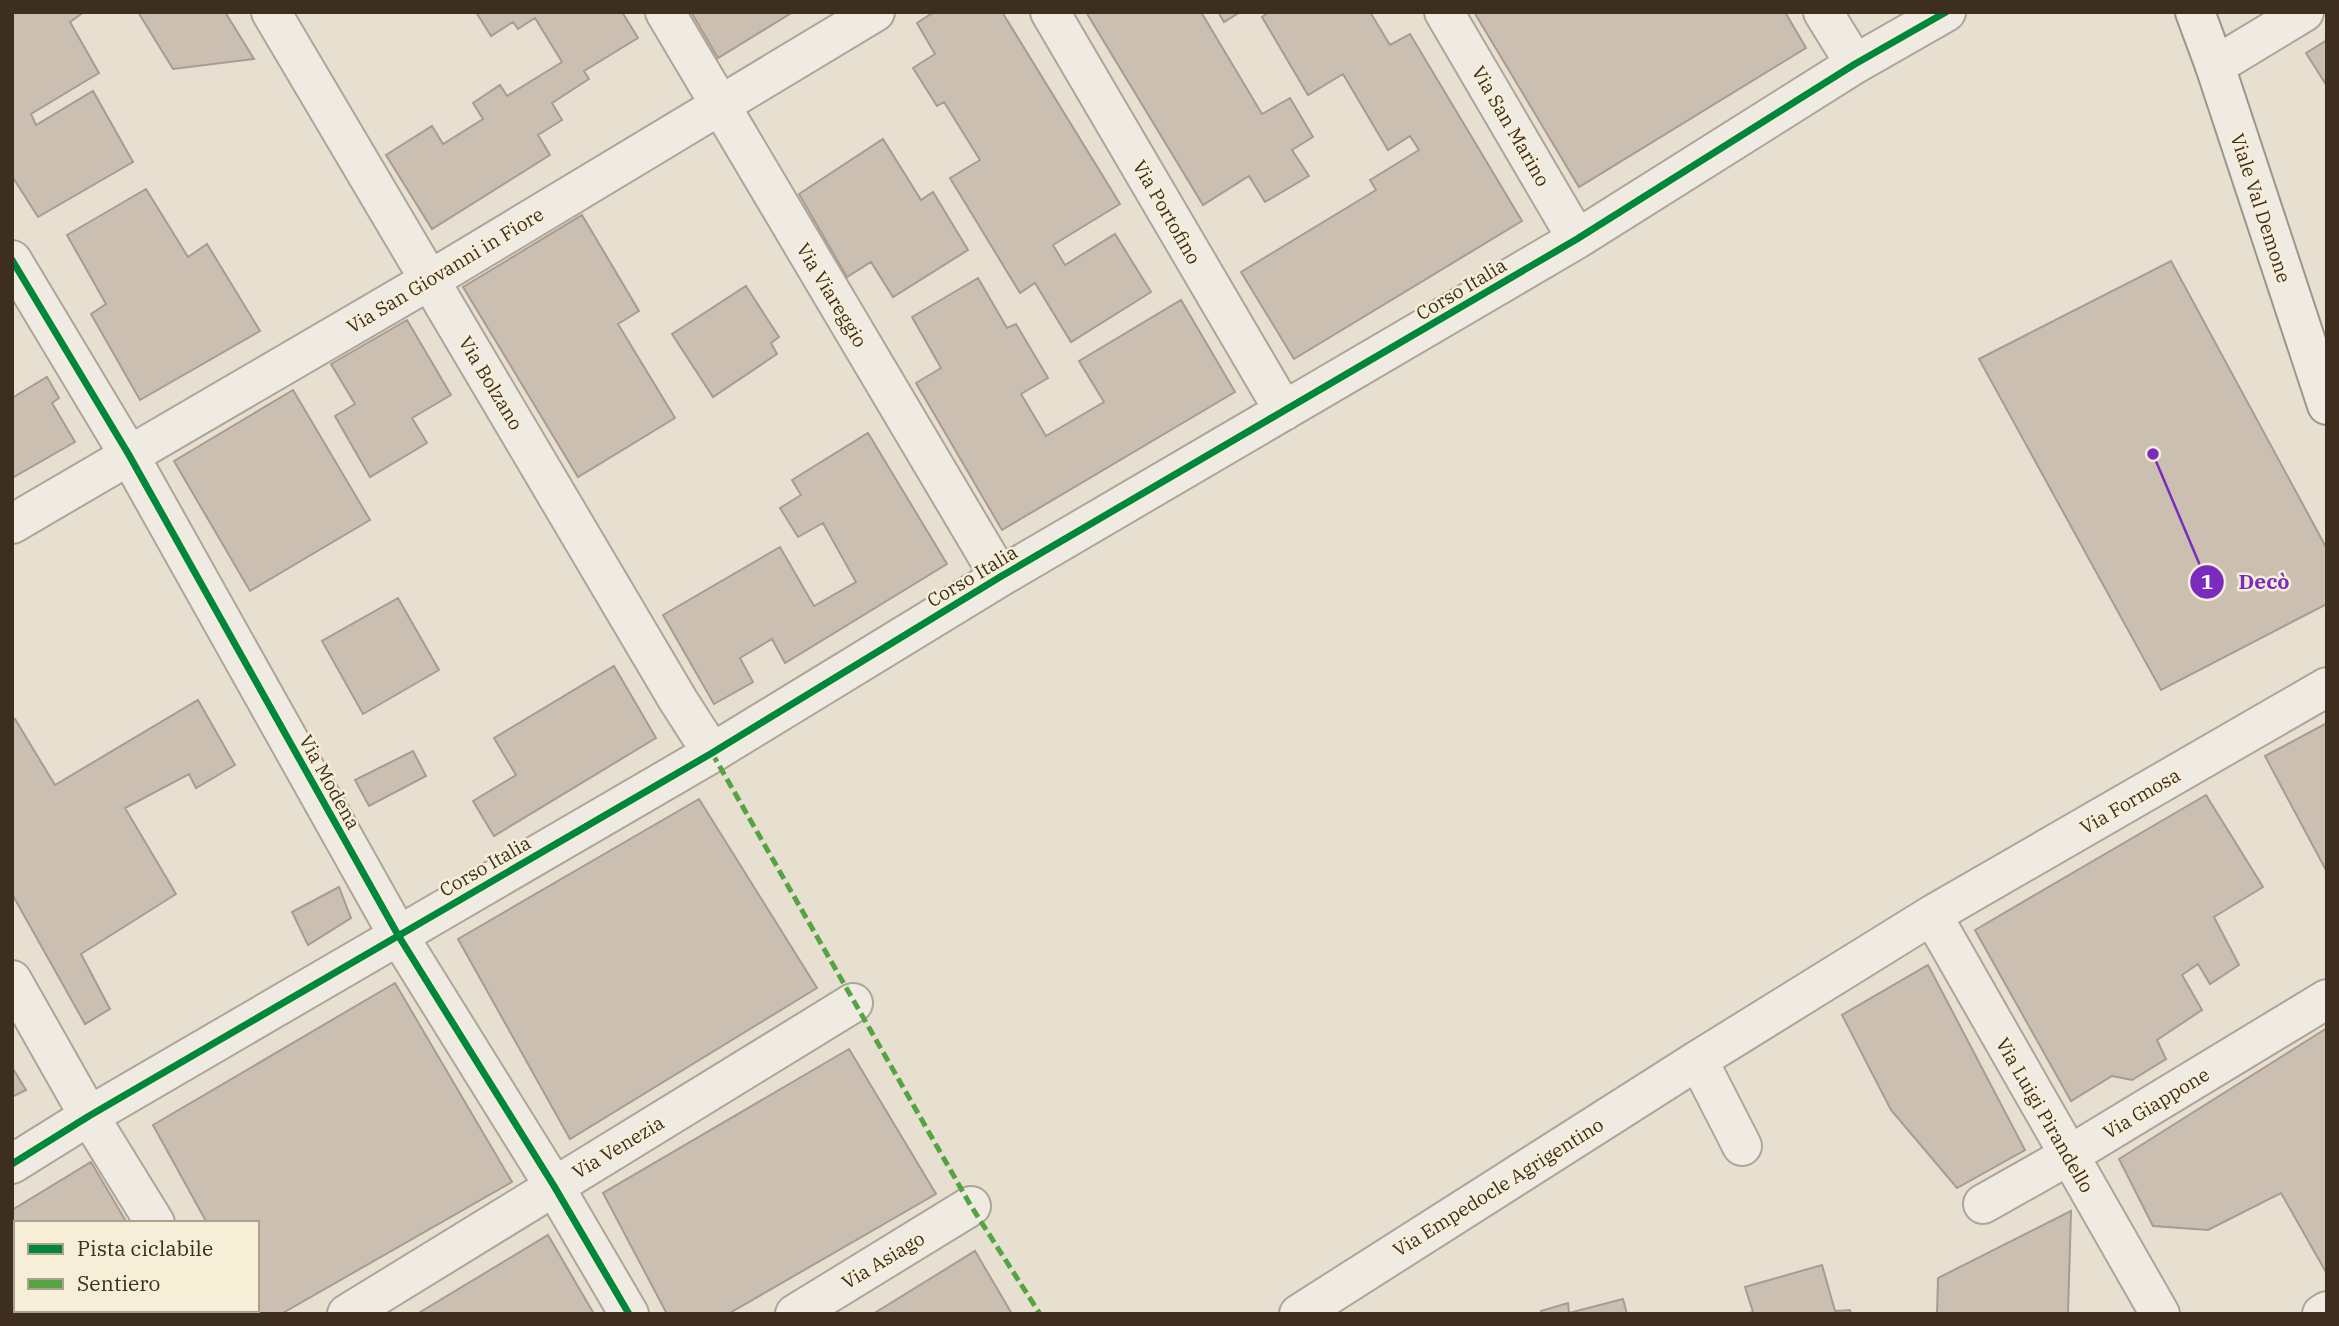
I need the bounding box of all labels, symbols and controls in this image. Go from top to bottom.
street label: Via San Marino [1467,61,1555,191]
street label: Viale Val Demone [2226,130,2296,286]
street label: Via Portofino [1128,156,1206,268]
street label: Via San Giovanni in Fiore [342,202,548,338]
street label: Via Viareggio [791,238,873,352]
street label: Corso Italia [1411,253,1511,325]
street label: Via Bolzano [454,332,528,434]
street label: Corso Italia [922,540,1022,612]
callout: Decò [2189,561,2304,603]
text: 1 [2201,567,2213,595]
text: Decò [2238,567,2290,595]
street label: Via Modena [294,730,366,834]
street label: Via Formosa [2076,763,2184,839]
street label: Corso Italia [435,830,535,902]
street label: Via Luigi Pirandello [1991,1033,2099,1197]
street label: Via Giappone [2099,1062,2213,1144]
street label: Via Venezia [568,1110,668,1184]
street label: Via Empedocle Agrigentino [1388,1112,1608,1262]
legend [14,1221,259,1312]
street label: Via Asiago [837,1226,929,1294]
text: Pista ciclabile [77,1234,213,1262]
text: Sentiero [77,1269,160,1297]

